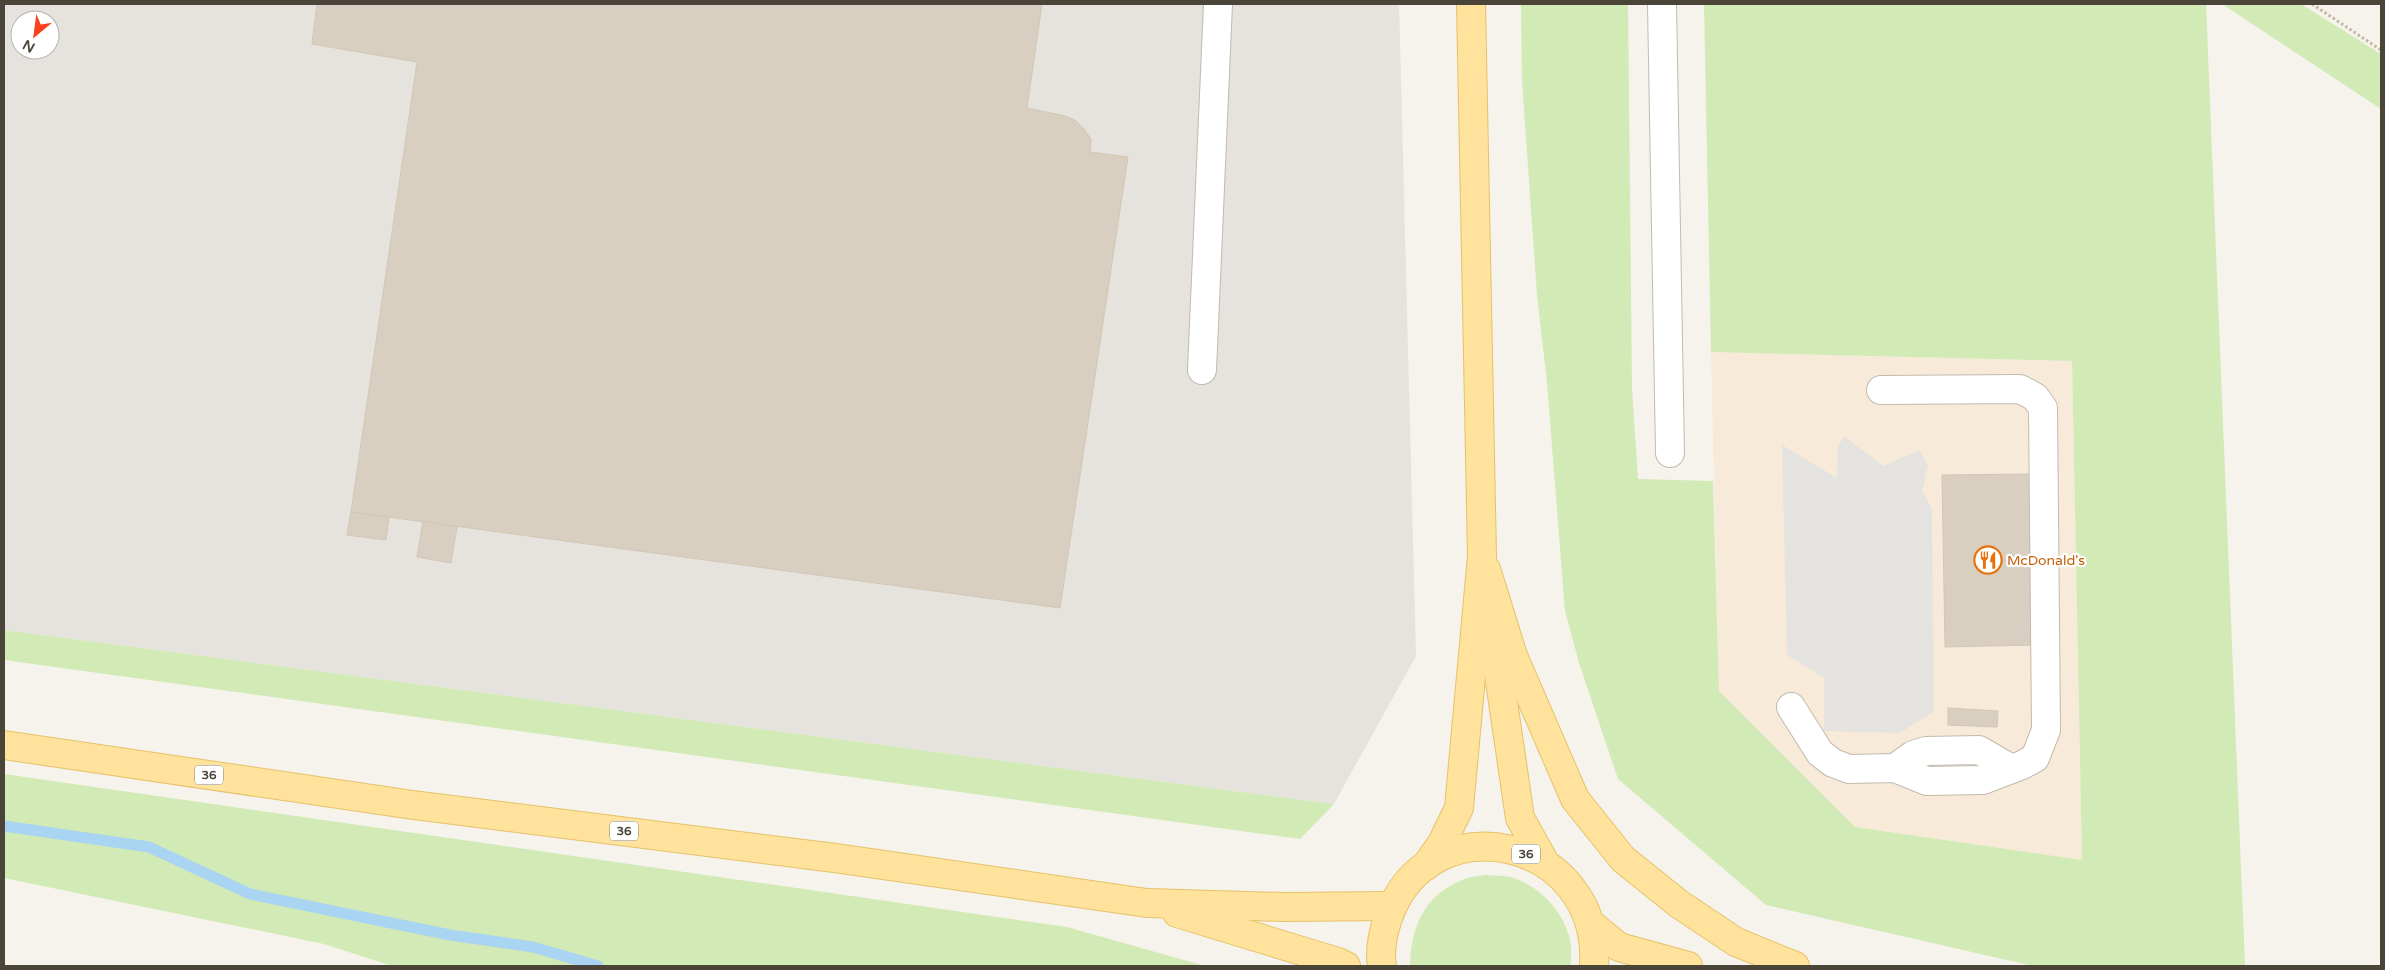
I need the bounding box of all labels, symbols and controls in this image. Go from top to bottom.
north arrow [10,10,60,60]
text: N [20,36,38,56]
restaurant icon: McDonald's [1973,545,2003,575]
place label: McDonald's [2007,552,2085,569]
road number: 36 [195,766,223,784]
road number: 36 [610,821,638,840]
road number: 36 [1512,844,1540,864]

